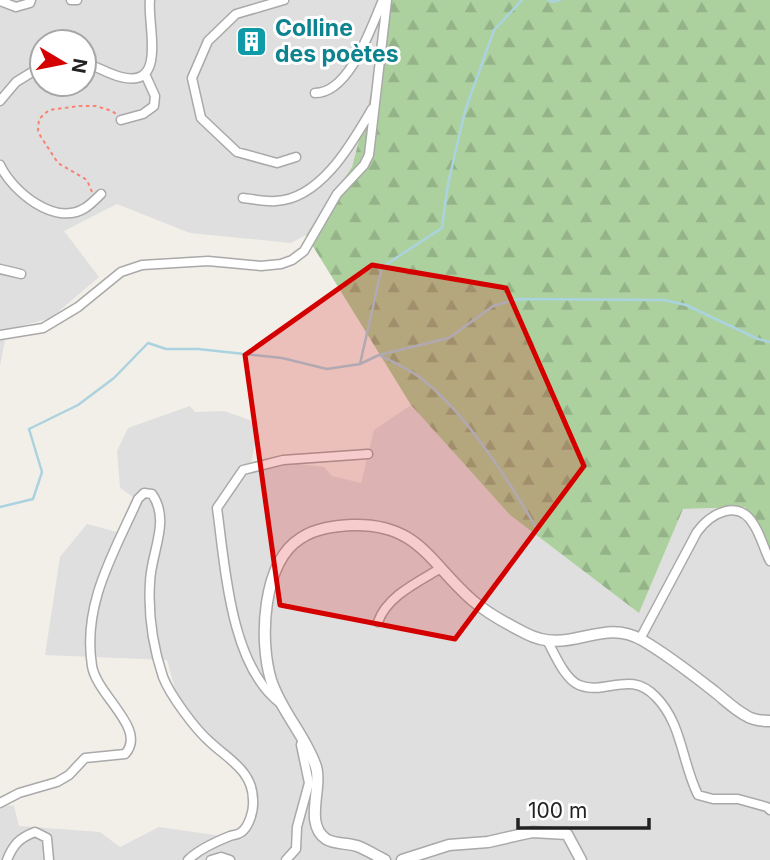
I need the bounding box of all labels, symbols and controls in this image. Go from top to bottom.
place label: Colline des poètes [275,14,399,68]
building icon: Colline des poètes [235,24,269,58]
north arrow [28,28,98,98]
text: N [67,57,92,75]
scale bar [518,786,649,830]
text: 100 m [528,798,587,823]

